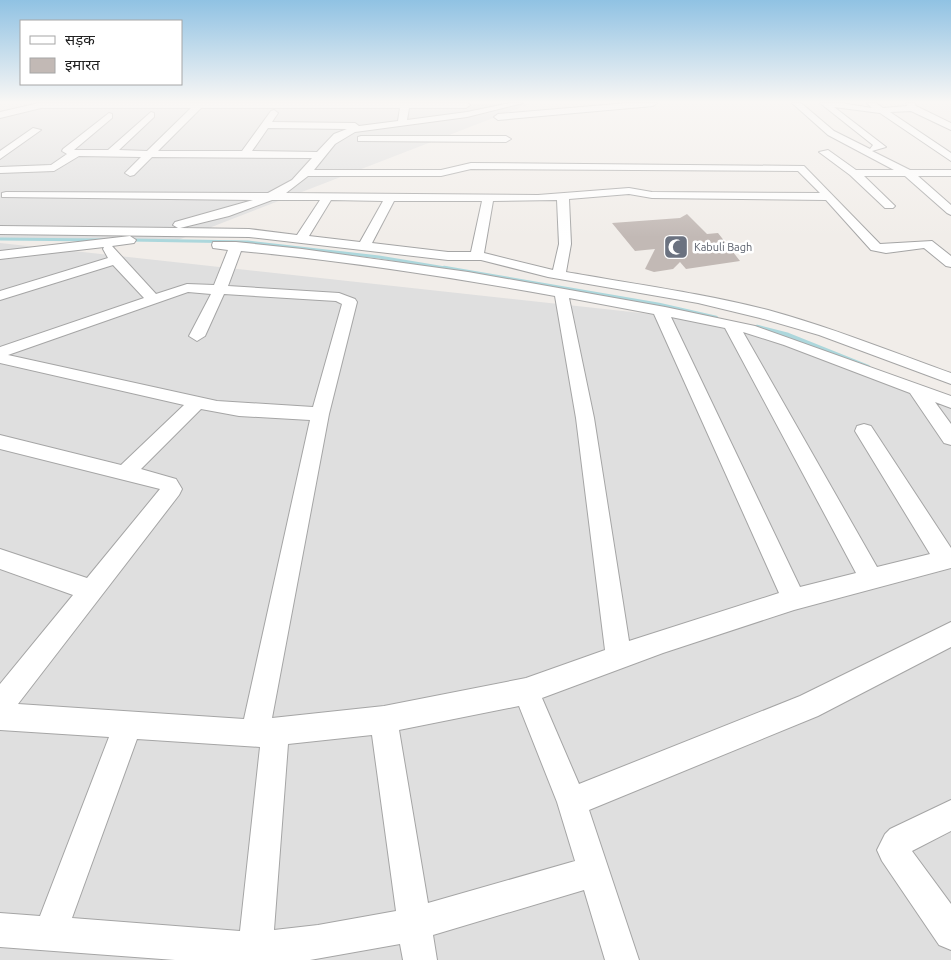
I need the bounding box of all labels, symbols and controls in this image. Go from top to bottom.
legend [20,20,182,85]
text: सड़क [65,31,95,48]
text: इमारत [65,56,100,73]
mosque icon: Kabuli Bagh [663,234,689,260]
place label: Kabuli Bagh [694,241,752,253]

